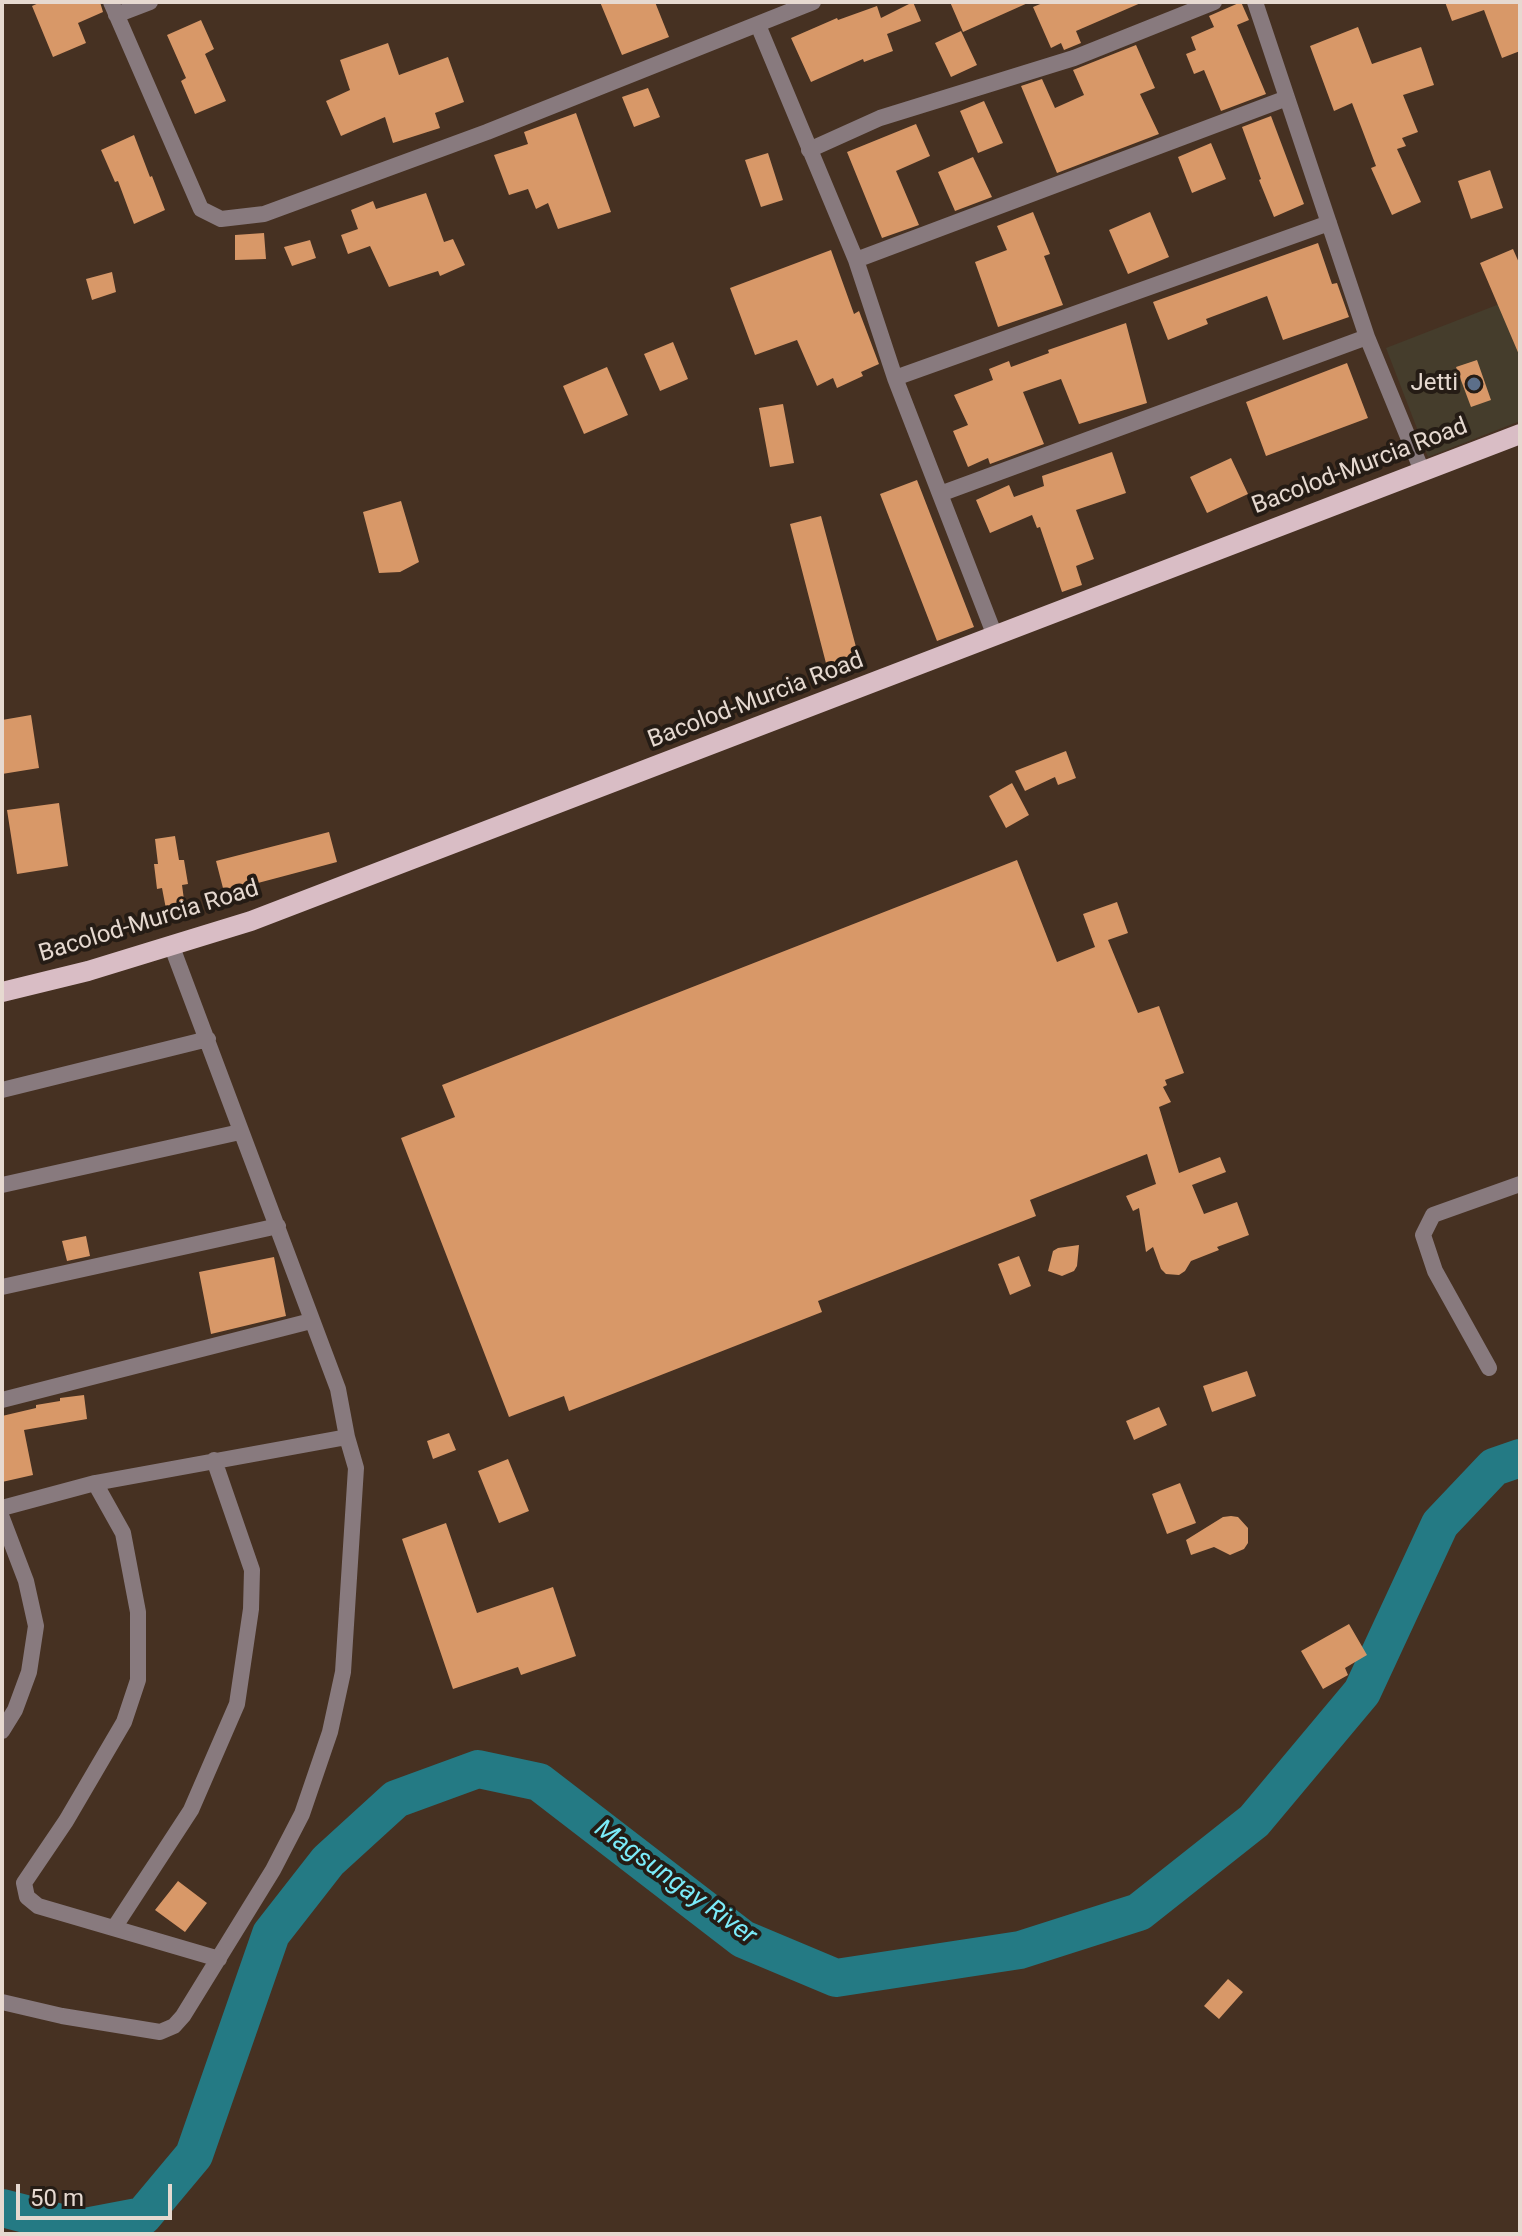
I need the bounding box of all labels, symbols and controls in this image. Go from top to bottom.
place label: Jetti [1410,370,1458,398]
marker: Jetti [1465,375,1483,393]
street label: Bacolod-Murcia Road [1248,413,1472,521]
street label: Bacolod-Murcia Road [644,647,868,755]
street label: Bacolod-Murcia Road [36,875,262,969]
water label: Magsungay River [588,1814,762,1952]
scale bar [20,2168,176,2218]
text: 50 m [30,2184,84,2212]

